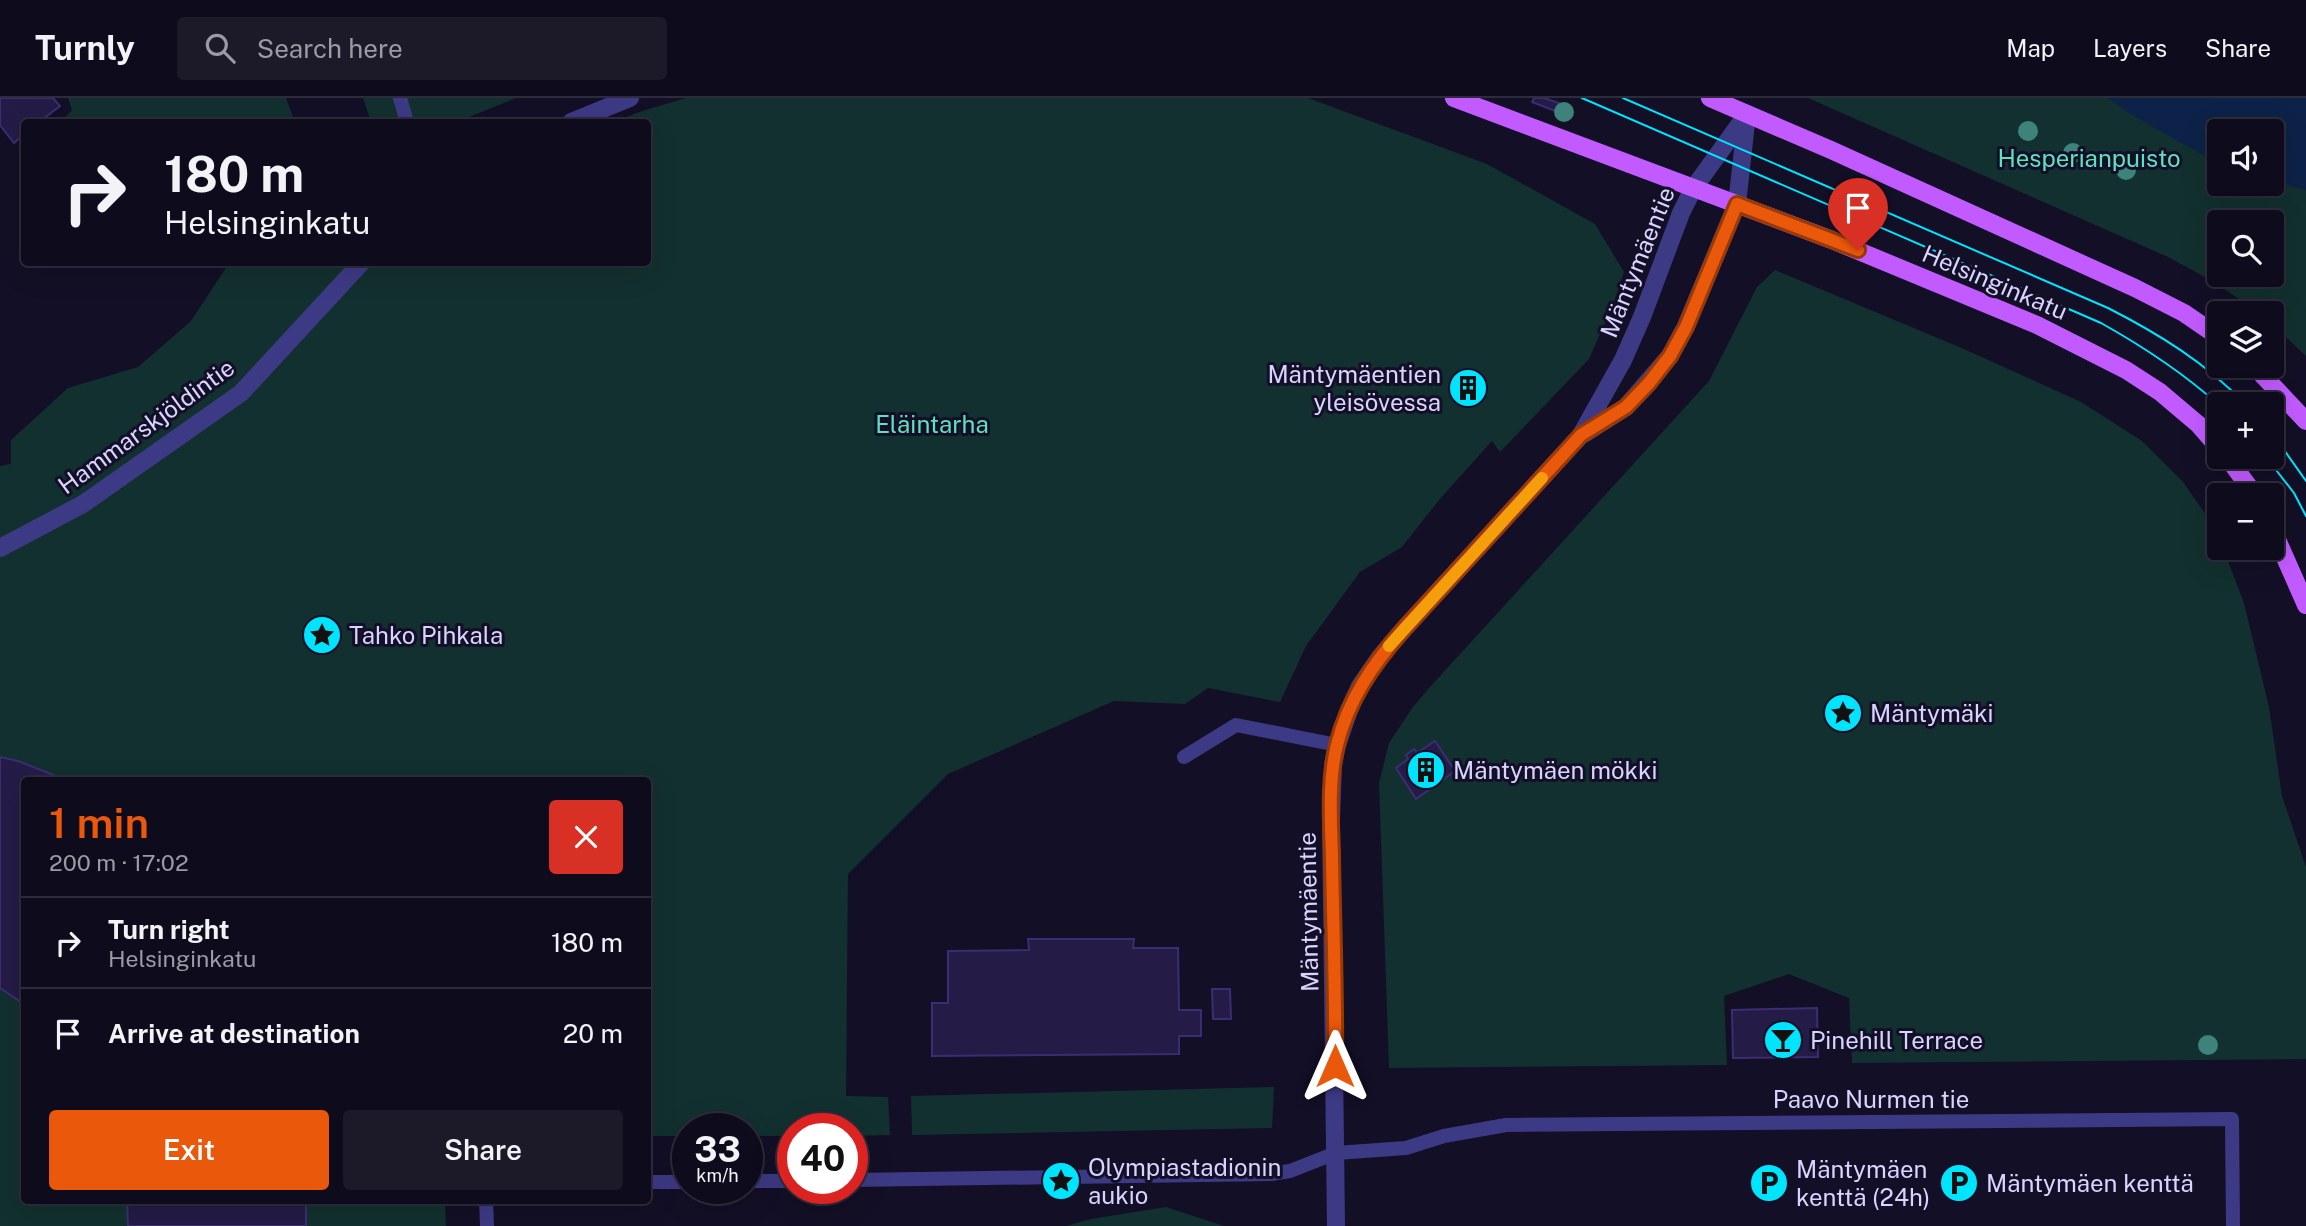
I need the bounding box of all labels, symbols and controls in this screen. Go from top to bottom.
search box [177,17,667,80]
text: Turnly [35,29,135,67]
icon: search [201,29,239,67]
text: Search here [257,33,403,64]
text: Map [2006,34,2055,62]
text: Layers [2093,34,2167,62]
text: Share [2205,34,2271,62]
map controls [2207,119,2284,560]
button: sound [2207,119,2284,196]
park label: Hesperianpuisto [1998,144,2180,172]
text: 180 m [164,145,304,203]
icon: right [49,147,140,238]
pin [1828,178,1888,250]
street label: Mäntymäentie [1594,183,1680,341]
icon: arrive [1839,189,1877,227]
text: Helsinginkatu [164,204,370,241]
button: search [2207,210,2284,287]
street label: Helsinginkatu [1918,239,2072,325]
button: layers [2207,301,2284,378]
street label: Hammarskjöldintie [53,353,239,499]
place label: Mäntymäentien yleisövessa [1267,360,1441,416]
building icon: Mäntymäentien yleisövessa [1447,367,1489,409]
button: + [2207,392,2284,469]
park label: Eläintarha [875,410,989,438]
button: − [2207,483,2284,560]
place icon: Tahko Pihkala [301,614,343,656]
place label: Tahko Pihkala [349,621,503,649]
place icon: Mäntymäki [1822,692,1864,734]
place label: Mäntymäki [1870,699,1993,727]
building icon: Mäntymäen mökki [1405,749,1447,791]
place label: Mäntymäen mökki [1453,756,1657,784]
text: 1 min [49,798,149,847]
button: close [549,800,623,874]
street label: Mäntymäentie [1293,832,1323,992]
text: 200 m · 17:02 [49,849,189,876]
text: Turn right [108,914,230,945]
icon: right [49,924,87,962]
text: 180 m [551,927,623,958]
text: Helsinginkatu [108,945,256,972]
icon: arrive [49,1015,87,1053]
text: Arrive at destination [108,1018,360,1049]
text: 20 m [563,1018,623,1049]
bar icon: Pinehill Terrace [1762,1019,1804,1061]
place label: Pinehill Terrace [1810,1026,1983,1054]
position arrow [1298,1029,1372,1103]
street label: Paavo Nurmen tie [1773,1085,1969,1113]
button: Exit [49,1110,329,1190]
button: Share [343,1110,623,1190]
speed limit sign: 40 [777,1113,868,1204]
text: 33 [694,1129,741,1170]
place label: Olympiastadionin aukio [1088,1153,1281,1209]
place label: Mäntymäen kenttä (24h) [1796,1155,1930,1211]
place icon: Olympiastadionin aukio [1040,1160,1082,1202]
parking icon: Mäntymäen kenttä (24h) [1748,1162,1790,1204]
parking icon: Mäntymäen kenttä [1938,1162,1980,1204]
text: km/h [696,1165,739,1186]
place label: Mäntymäen kenttä [1986,1169,2194,1197]

